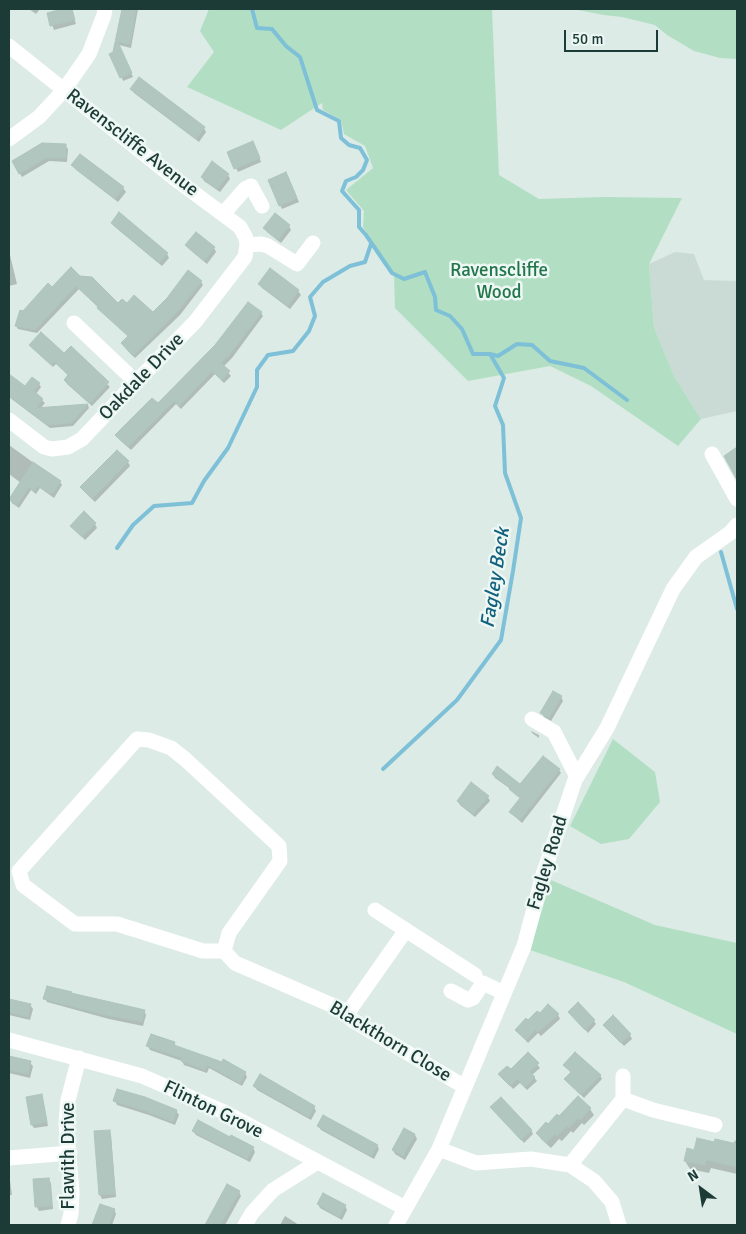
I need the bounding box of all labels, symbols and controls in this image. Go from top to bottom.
scale bar [566,20,660,52]
text: 50 m [572,30,603,48]
street label: Ravenscliffe Avenue [61,84,203,202]
park label: Ravenscliffe Wood [450,260,548,304]
street label: Oakdale Drive [95,329,189,425]
water label: Fagley Beck [476,526,516,630]
street label: Fagley Road [523,813,573,913]
street label: Blackthorn Close [325,997,455,1087]
street label: Flinton Grove [159,1076,267,1144]
street label: Flawith Drive [58,1102,80,1210]
north arrow [676,1164,726,1214]
text: N [684,1166,702,1186]

